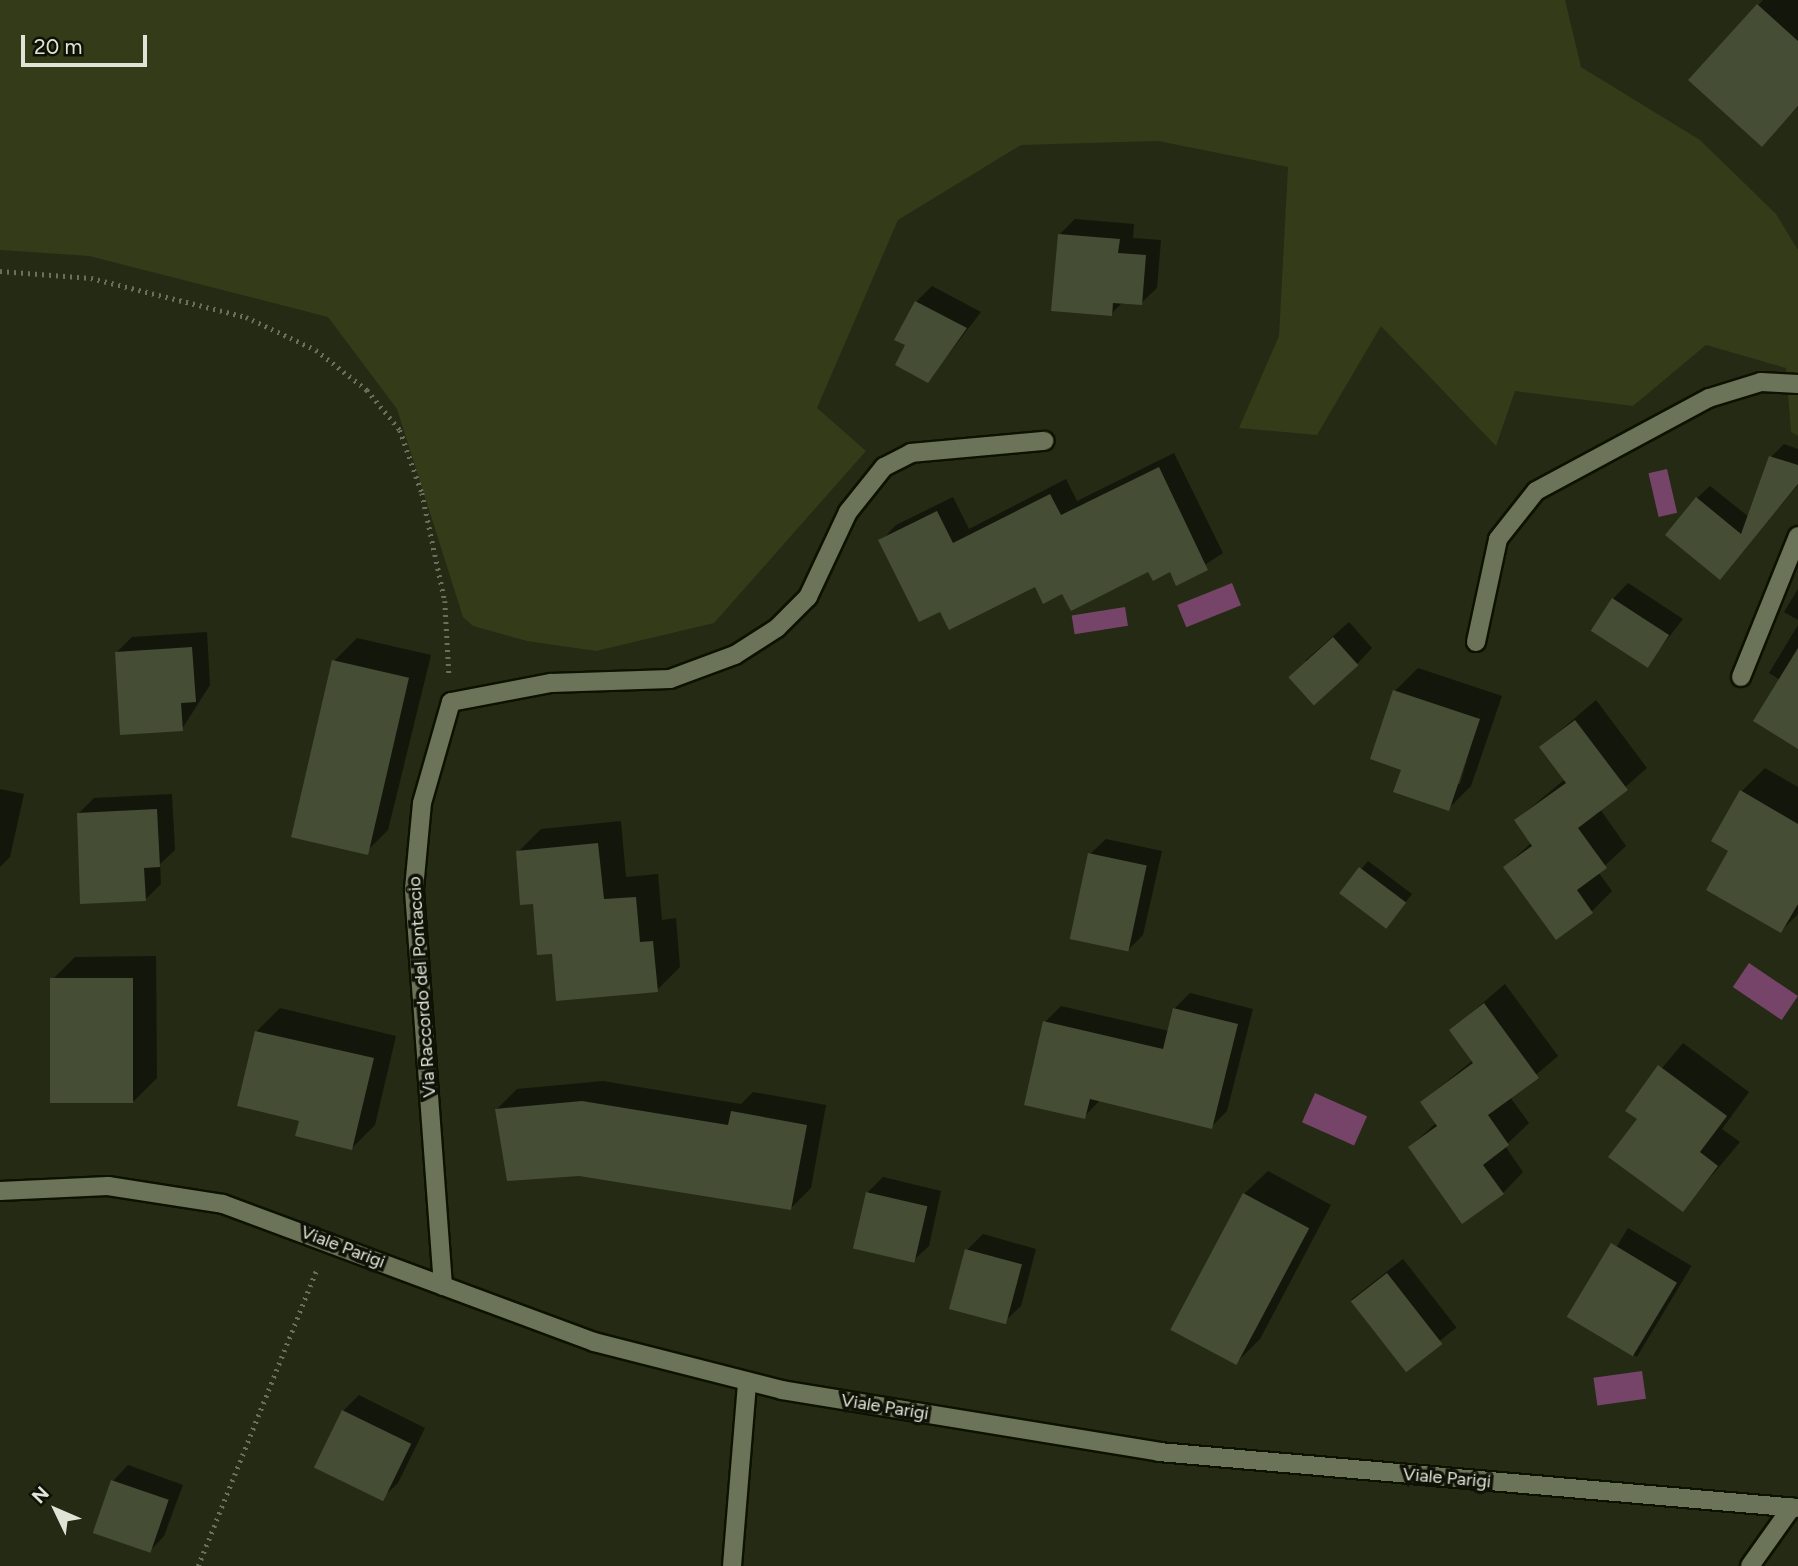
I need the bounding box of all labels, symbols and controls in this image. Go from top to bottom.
scale bar [24,21,150,65]
text: 20 m [34,34,82,59]
street label: Via Raccordo del Pontaccio [403,876,441,1098]
street label: Viale Parigi [298,1221,388,1273]
street label: Viale Parigi [840,1389,930,1425]
street label: Viale Parigi [1402,1463,1492,1493]
north arrow [21,1475,91,1545]
text: N [27,1482,54,1508]

